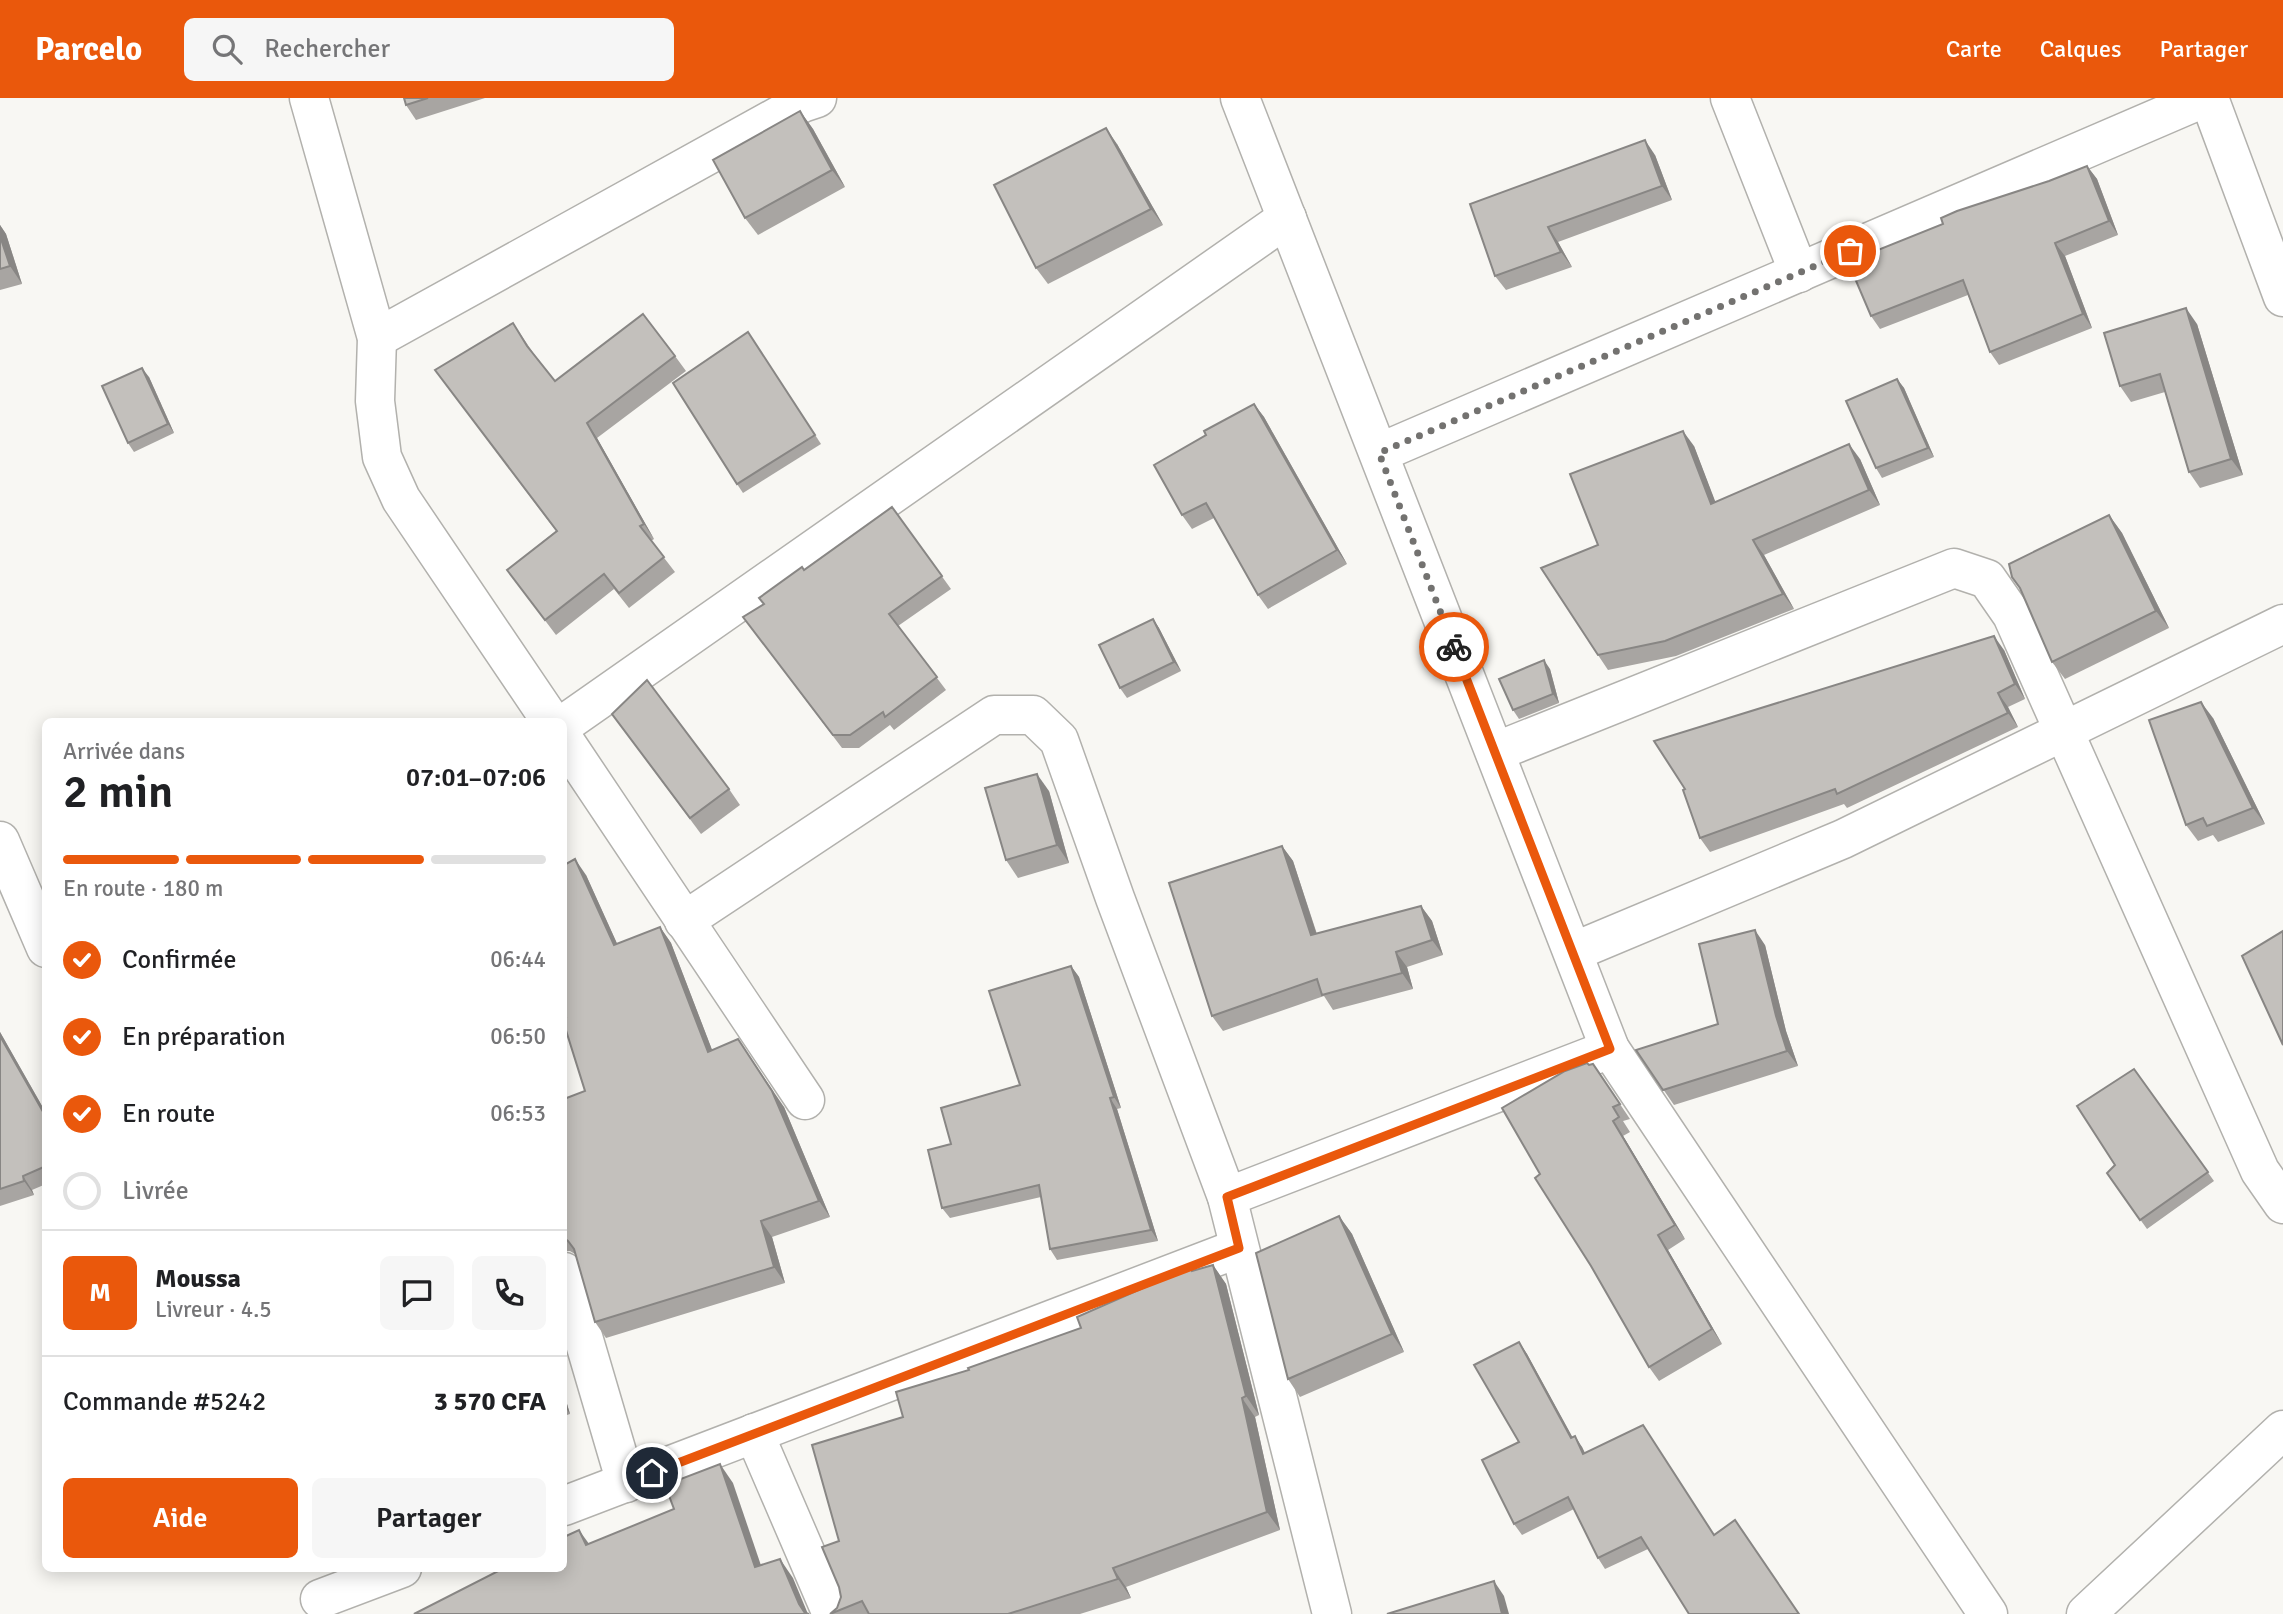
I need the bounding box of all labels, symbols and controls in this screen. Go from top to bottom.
search box [184,18,674,81]
text: Parcelo [35,29,142,70]
icon: search [208,30,246,68]
text: Rechercher [264,33,390,65]
text: Carte [1946,34,2002,64]
text: Calques [2040,34,2121,64]
text: Partager [2159,34,2248,64]
pin [1820,221,1880,281]
icon: bag [1831,232,1869,270]
courier [1419,612,1489,682]
icon: bike [1435,628,1473,666]
text: Arrivée dans [63,737,185,766]
text: 07:01–07:06 [406,762,546,794]
text: 2 min [63,764,173,820]
text: En route · 180 m [63,874,223,903]
icon: check [63,941,101,979]
text: Confirmée [122,944,237,976]
text: 06:44 [490,945,546,974]
icon: check [63,1018,101,1056]
text: En préparation [122,1021,286,1053]
text: 06:50 [490,1022,546,1051]
icon: check [63,1095,101,1133]
text: En route [122,1098,215,1130]
text: 06:53 [490,1099,546,1128]
text: Livrée [122,1175,189,1207]
button: chat [380,1256,454,1330]
button: phone [472,1256,546,1330]
text: Moussa [155,1263,241,1295]
text: M [89,1277,111,1309]
text: Livreur · 4.5 [155,1295,272,1324]
text: Commande #5242 [63,1386,266,1418]
text: 3 570 CFA [434,1386,546,1418]
pin [622,1443,682,1503]
icon: home [633,1454,671,1492]
button: Aide [63,1478,298,1558]
button: Partager [312,1478,546,1558]

